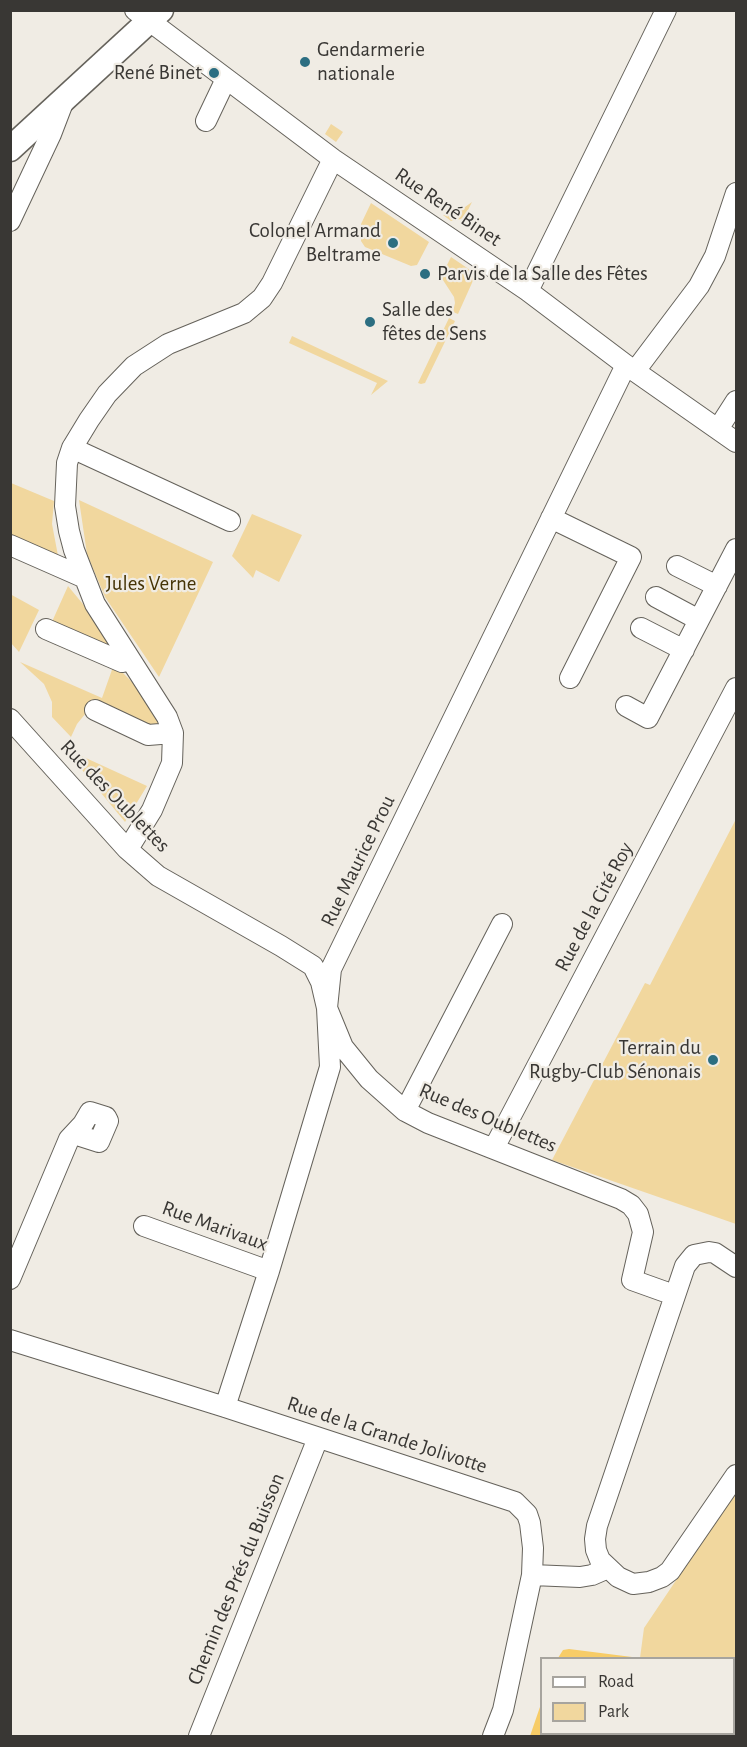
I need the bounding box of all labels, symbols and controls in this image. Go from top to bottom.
place label: Gendarmerie nationale [317,37,425,87]
marker: Gendarmerie nationale [298,55,312,69]
place label: René Binet [114,60,202,86]
marker: René Binet [207,66,221,80]
street label: Rue René Binet [390,162,506,252]
place label: Colonel Armand Beltrame [249,218,381,268]
marker: Colonel Armand Beltrame [386,236,400,250]
place label: Parvis de la Salle des Fêtes [437,261,648,287]
marker: Parvis de la Salle des Fêtes [418,267,432,281]
place label: Salle des fêtes de Sens [382,297,487,347]
marker: Salle des fêtes de Sens [363,315,377,329]
park label: Jules Verne [105,571,197,597]
street label: Rue des Oublettes [55,734,175,858]
street label: Rue Maurice Prou [315,791,401,931]
street label: Rue de la Cité Roy [549,838,639,976]
place label: Terrain du Rugby-Club Sénonais [529,1035,701,1085]
marker: Terrain du Rugby-Club Sénonais [706,1053,720,1067]
street label: Rue des Oublettes [415,1078,561,1158]
street label: Rue Marivaux [159,1195,271,1257]
street label: Rue de la Grande Jolivotte [284,1391,490,1479]
street label: Chemin des Prés du Buisson [182,1469,290,1689]
legend [540,1657,735,1735]
text: Road [598,1673,634,1691]
text: Park [598,1703,629,1721]

